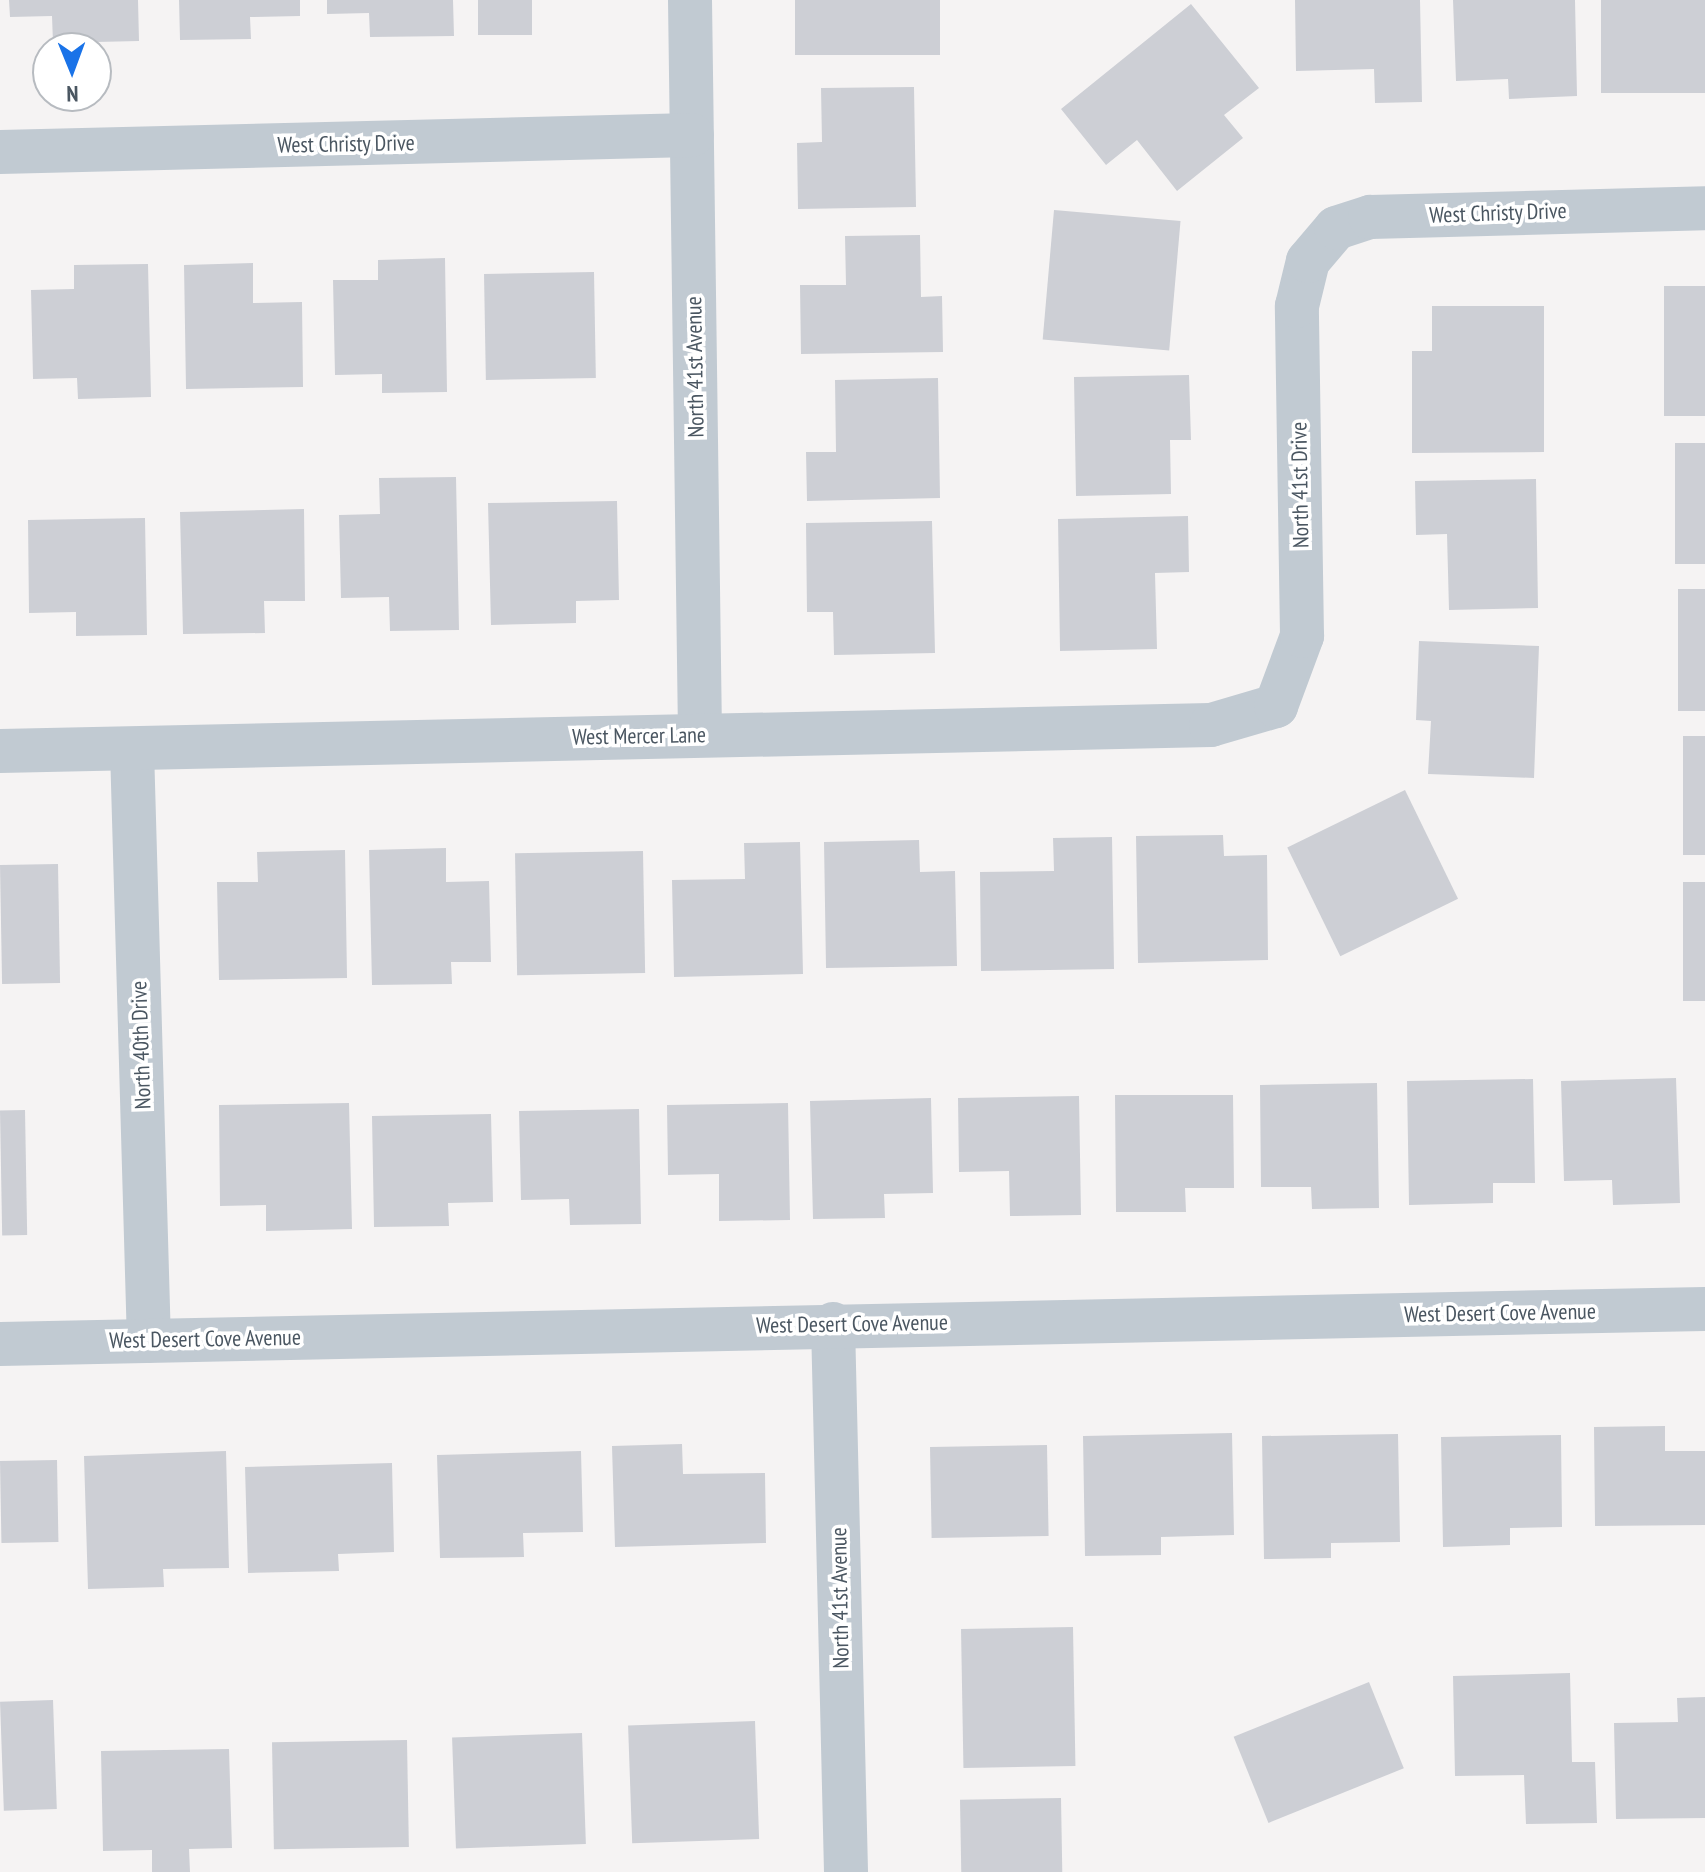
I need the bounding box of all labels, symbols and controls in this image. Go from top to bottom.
north arrow [32,32,112,112]
text: N [66,80,79,108]
street label: West Christy Drive [277,130,415,158]
street label: West Christy Drive [1429,197,1567,229]
street label: North 41st Avenue [681,296,709,438]
street label: North 41st Drive [1286,422,1314,548]
street label: West Mercer Lane [572,722,706,750]
street label: North 40th Drive [126,980,156,1110]
street label: West Desert Cove Avenue [1404,1298,1596,1328]
street label: West Desert Cove Avenue [756,1309,948,1339]
street label: West Desert Cove Avenue [109,1324,301,1354]
street label: North 41st Avenue [826,1527,854,1669]

